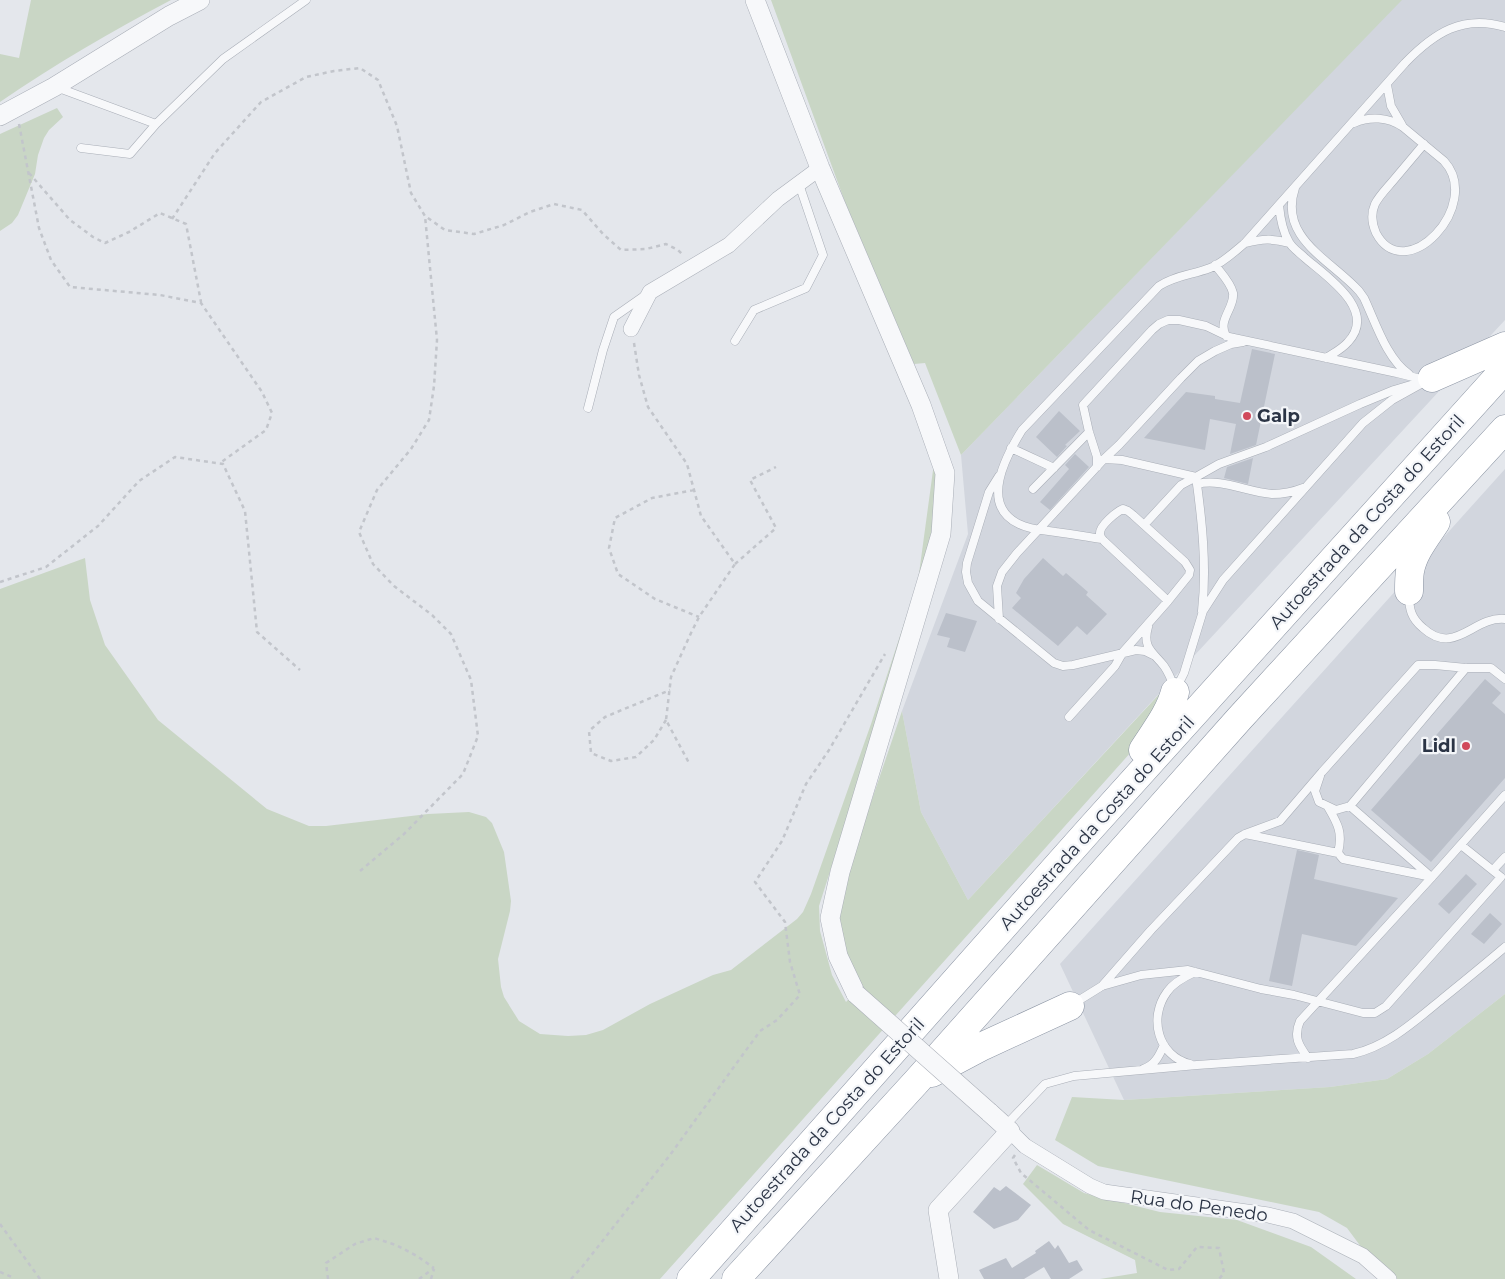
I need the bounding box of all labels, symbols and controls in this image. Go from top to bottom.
place label: Galp [1257,405,1300,427]
marker: Galp [1241,410,1253,422]
street label: Autoestrada da Costa do Estoril [1265,410,1469,634]
street label: Autoestrada da Costa do Estoril [995,711,1199,935]
place label: Lidl [1422,735,1456,757]
marker: Lidl [1460,740,1472,752]
street label: Autoestrada da Costa do Estoril [725,1013,929,1237]
street label: Rua do Penedo [1129,1185,1269,1227]

